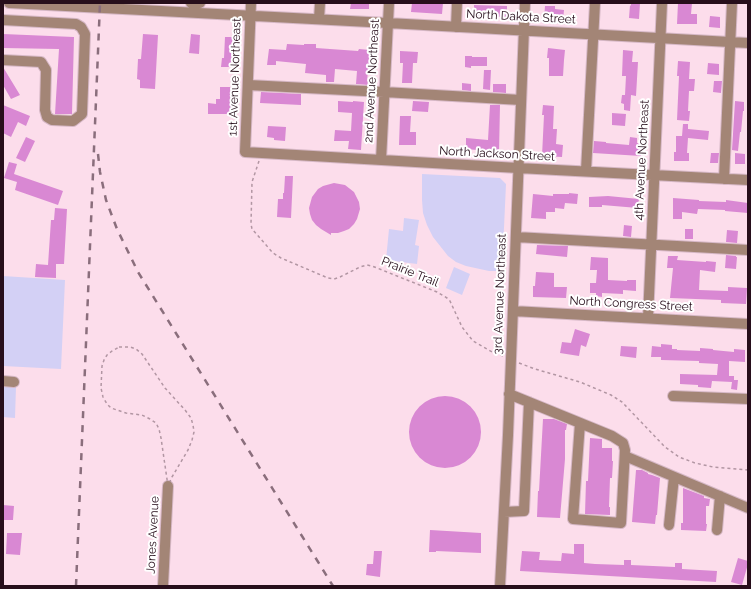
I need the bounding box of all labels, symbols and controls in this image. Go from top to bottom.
street label: North Dakota Street [466,7,576,27]
street label: 1st Avenue Northeast [226,18,244,136]
street label: 2nd Avenue Northeast [362,19,382,143]
street label: 4th Avenue Northeast [632,99,652,221]
street label: North Jackson Street [439,144,555,164]
street label: 3rd Avenue Northeast [491,233,509,355]
street label: Prairie Trail [379,254,441,290]
street label: North Congress Street [569,294,693,314]
street label: Jones Avenue [144,496,162,574]

